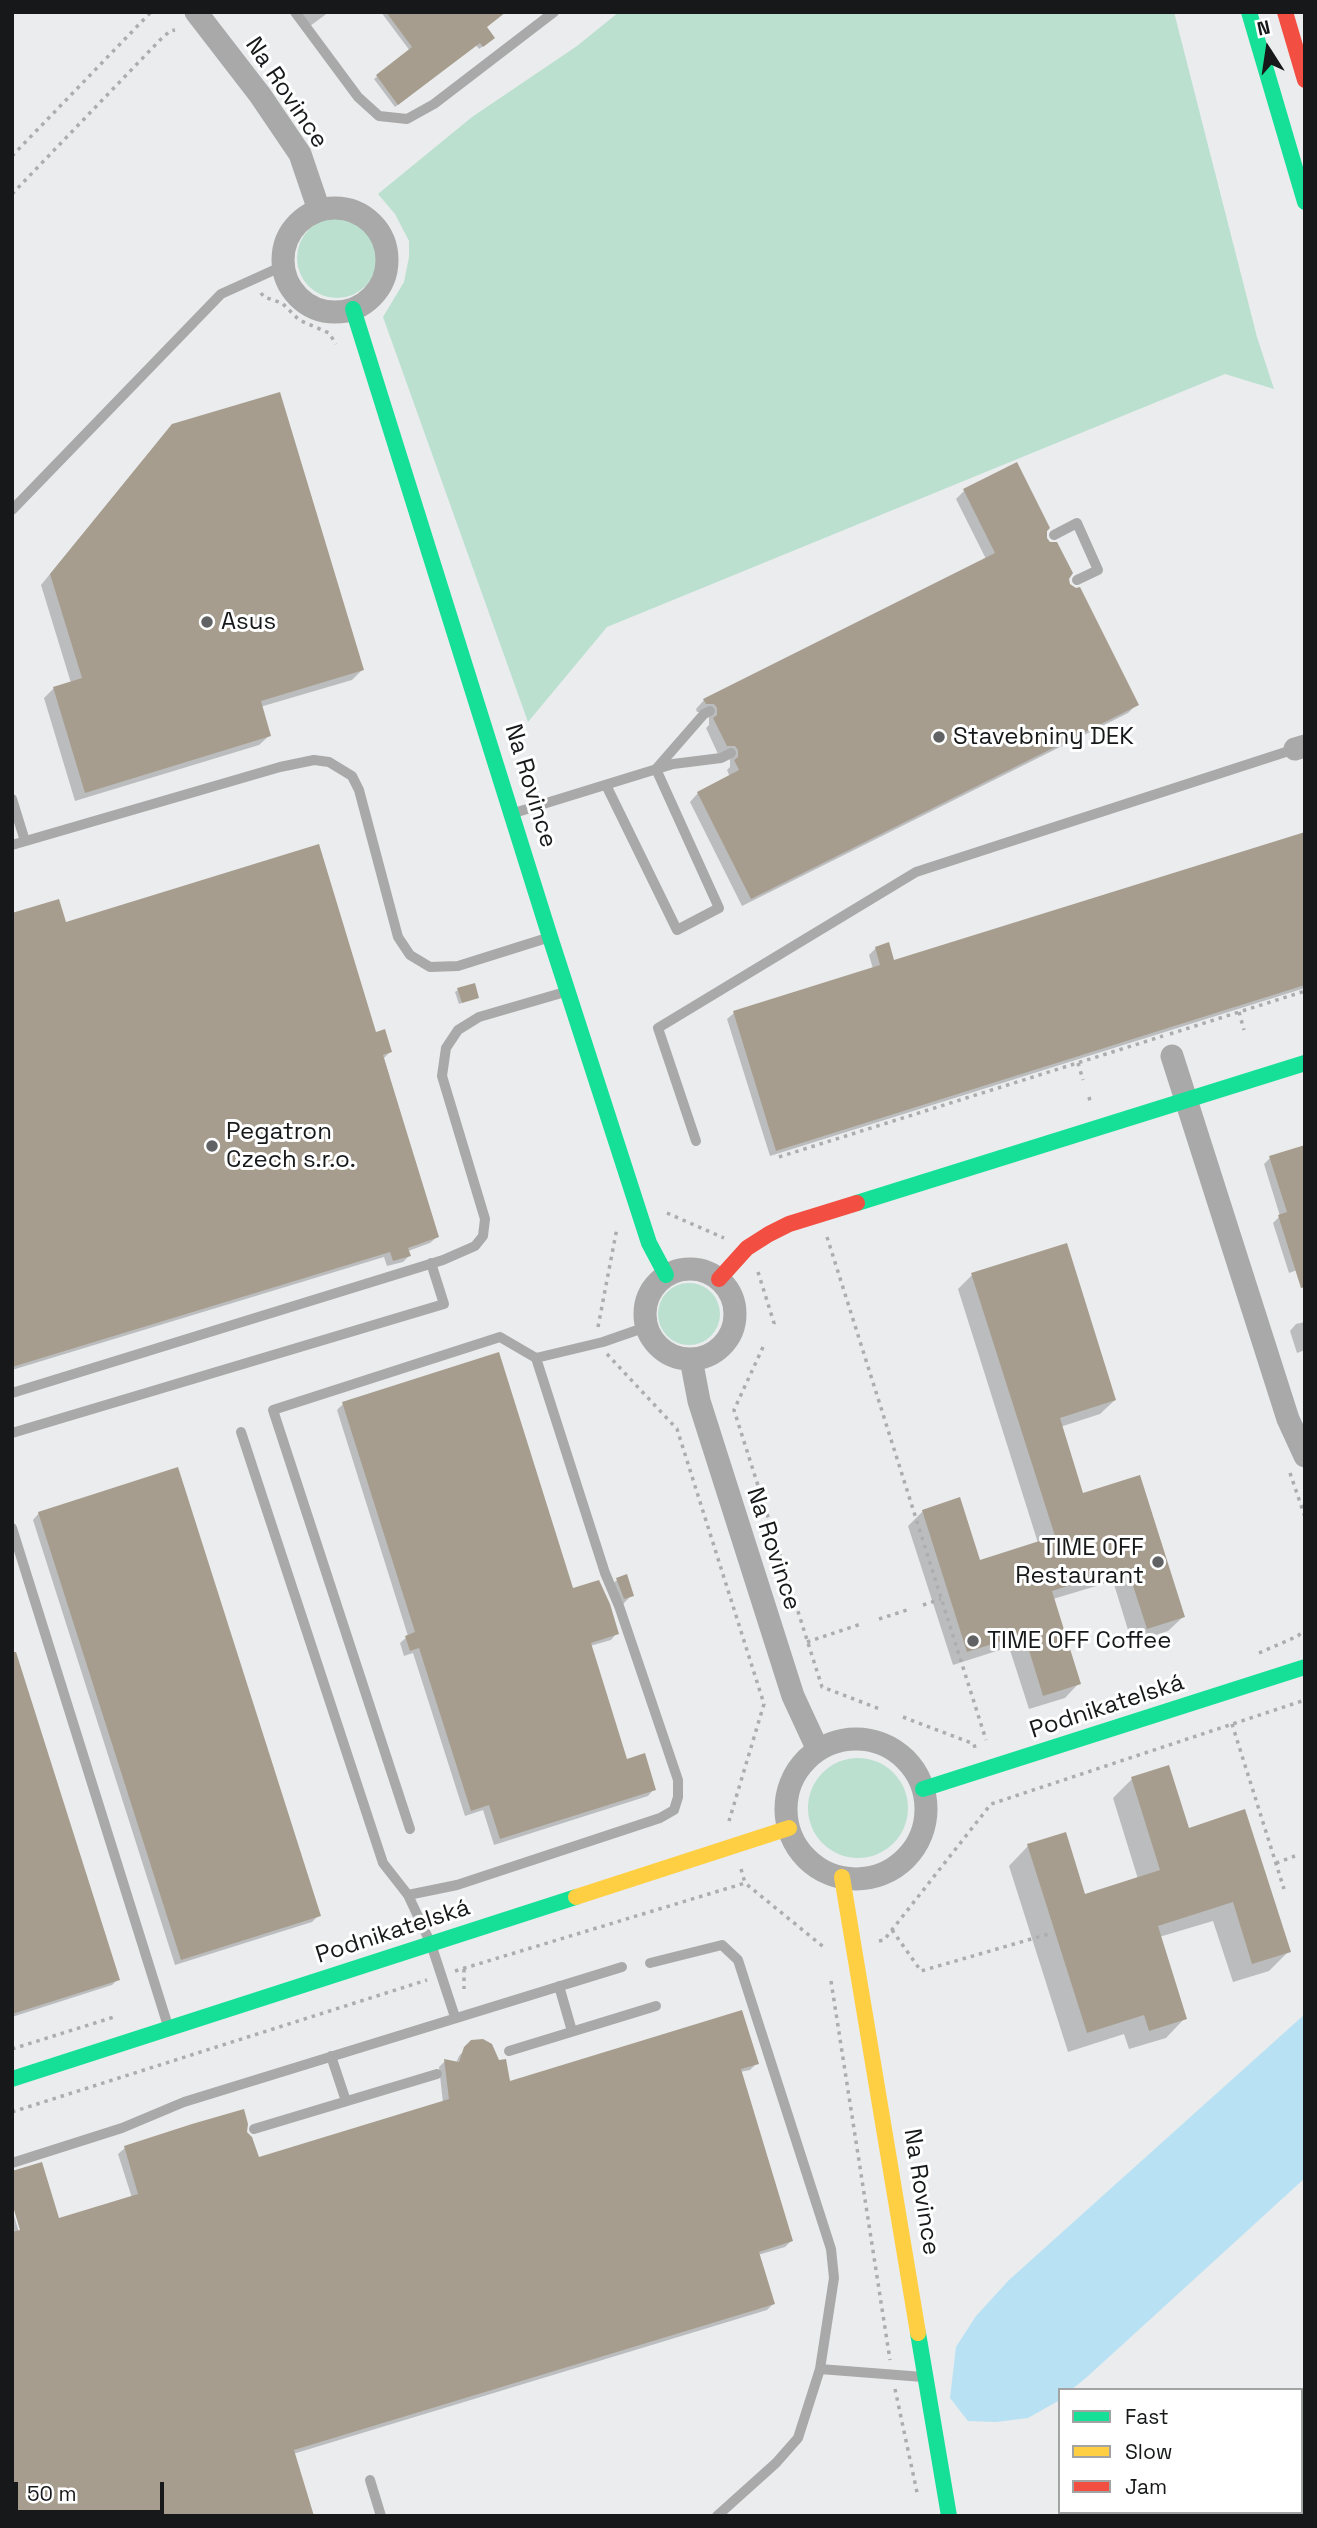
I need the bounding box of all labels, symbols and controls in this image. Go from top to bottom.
north arrow [1233,14,1303,84]
text: N [1255,14,1272,42]
street label: Na Rovince [238,32,334,154]
place label: Asus [221,608,276,636]
marker: Asus [199,614,215,630]
street label: Na Rovince [498,721,562,851]
place label: Stavebniny DEK [953,723,1134,751]
marker: Stavebniny DEK [931,729,947,745]
place label: Pegatron Czech s.r.o. [226,1118,356,1174]
marker: Pegatron Czech s.r.o. [204,1138,220,1154]
street label: Na Rovince [740,1484,806,1614]
place label: TIME OFF Restaurant [1015,1534,1144,1590]
marker: TIME OFF Restaurant [1150,1554,1166,1570]
place label: TIME OFF Coffee [987,1627,1171,1655]
marker: TIME OFF Coffee [965,1633,981,1649]
street label: Podnikatelská [1026,1669,1188,1745]
street label: Podnikatelská [312,1894,474,1970]
street label: Na Rovince [897,2127,945,2257]
legend [1058,2388,1303,2514]
text: Fast [1125,2403,1169,2430]
text: Slow [1125,2438,1173,2465]
scale bar [18,2468,168,2512]
text: Jam [1125,2473,1167,2500]
text: 50 m [27,2480,77,2507]

